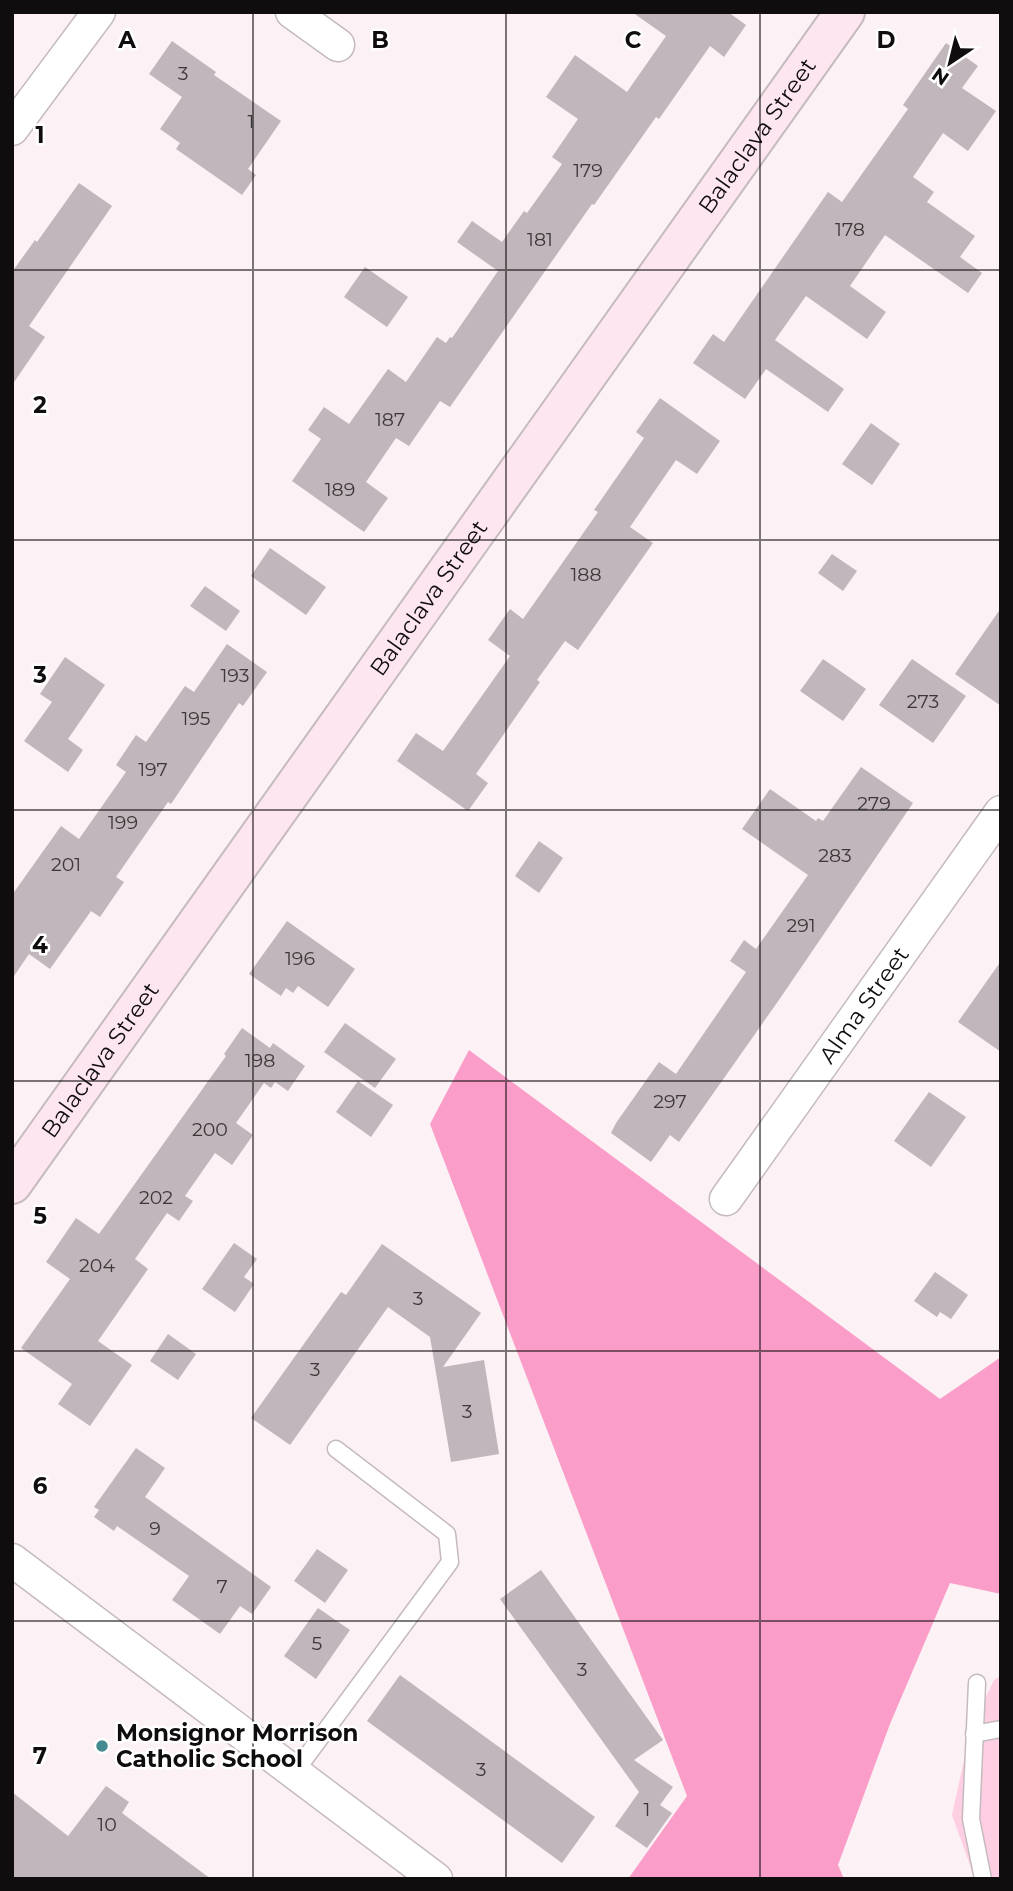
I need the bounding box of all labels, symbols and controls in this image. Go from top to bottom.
text: A [117,26,136,54]
text: B [371,26,389,54]
text: C [625,26,642,54]
text: D [877,26,896,54]
north arrow [915,28,985,98]
street label: Balaclava Street [692,53,822,219]
house number: 3 [178,62,188,85]
text: N [928,63,953,90]
house number: 1 [248,110,254,133]
text: 1 [35,121,45,149]
house number: 179 [573,159,603,182]
house number: 178 [835,218,865,241]
house number: 181 [527,228,553,251]
text: 2 [33,391,47,419]
house number: 187 [375,408,405,431]
house number: 189 [325,478,355,501]
street label: Balaclava Street [364,515,493,681]
house number: 188 [570,563,602,586]
text: 3 [32,661,47,689]
house number: 193 [221,664,249,687]
house number: 273 [907,690,939,713]
house number: 195 [181,707,211,730]
house number: 197 [138,758,168,781]
house number: 279 [857,792,891,815]
house number: 199 [108,811,138,834]
house number: 283 [818,844,852,867]
house number: 201 [51,853,81,876]
house number: 291 [786,914,816,937]
text: 4 [32,931,48,959]
street label: Alma Street [813,941,915,1069]
house number: 196 [285,947,315,970]
street label: Balaclava Street [35,977,165,1143]
house number: 198 [245,1049,275,1072]
house number: 297 [653,1090,687,1113]
house number: 200 [192,1118,228,1141]
house number: 202 [139,1186,173,1209]
text: 5 [33,1202,47,1230]
house number: 204 [79,1254,115,1277]
house number: 3 [413,1287,423,1310]
house number: 3 [310,1358,320,1381]
house number: 3 [462,1400,472,1423]
text: 6 [33,1472,48,1500]
house number: 9 [149,1517,161,1540]
house number: 7 [216,1575,228,1598]
house number: 5 [312,1632,323,1655]
house number: 3 [577,1658,587,1681]
place label: Monsignor Morrison Catholic School [116,1719,358,1773]
marker: Monsignor Morrison Catholic School [94,1738,110,1754]
text: 7 [33,1742,47,1770]
house number: 3 [476,1758,486,1781]
house number: 1 [644,1798,650,1821]
house number: 10 [97,1813,117,1836]

